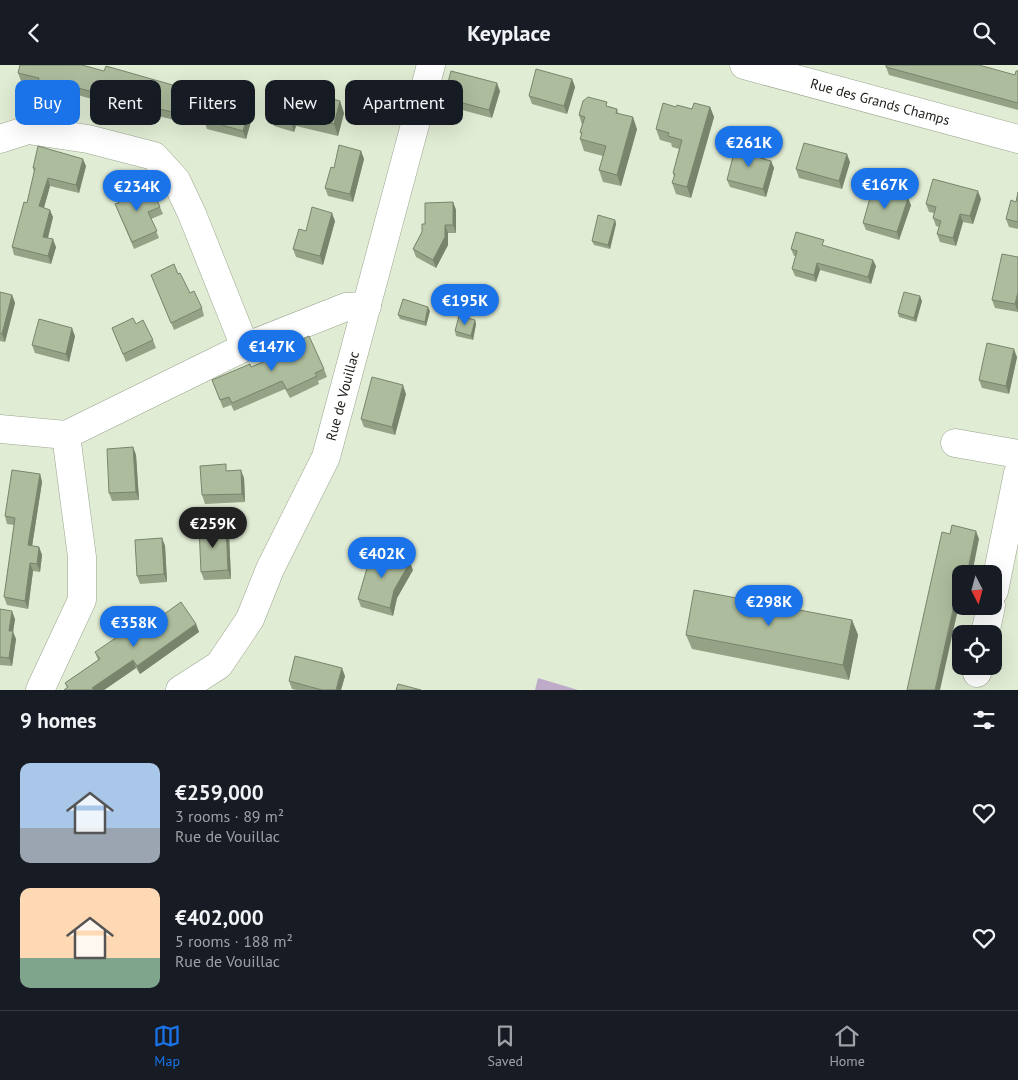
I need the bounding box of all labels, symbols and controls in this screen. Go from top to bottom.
icon: back [20,19,48,47]
text: Keyplace [467,19,551,47]
icon: search [970,19,998,47]
street label: Rue des Grands Champs [808,74,952,129]
chip: Buy [15,80,80,125]
chip: Rent [90,80,161,125]
chip: Filters [171,80,255,125]
chip: New [265,80,335,125]
chip: Apartment [345,80,463,125]
pin: €261K [714,126,784,168]
text: €261K [726,132,772,152]
pin: €167K [850,167,920,210]
pin: €234K [102,169,172,212]
text: €167K [862,174,908,194]
text: €234K [114,176,160,196]
pin: €195K [430,283,500,326]
text: €195K [442,290,488,310]
pin: €147K [237,329,307,372]
text: €147K [249,336,295,356]
street label: Rue de Vouillac [322,349,363,443]
pin: €259K [178,507,248,549]
text: €259K [190,513,236,533]
pin: €402K [347,537,417,579]
text: €402K [359,543,405,563]
north arrow [952,565,1002,615]
map controls [952,565,1002,675]
pin: €298K [734,585,804,627]
text: €298K [746,591,792,611]
pin: €358K [99,605,169,648]
text: €358K [111,612,157,632]
button: locate [952,625,1002,675]
icon: filters [970,706,998,734]
text: 9 homes [20,707,96,734]
text: €259,000 [175,779,264,806]
icon: home [60,783,120,843]
icon: heart [970,799,998,827]
text: 3 rooms · 89 m² [175,806,284,826]
text: Rue de Vouillac [175,826,280,846]
text: €402,000 [175,904,264,931]
icon: home [60,908,120,968]
icon: heart [970,924,998,952]
text: 5 rooms · 188 m² [175,931,293,951]
text: Rue de Vouillac [175,951,280,971]
tab: Map [153,1022,181,1070]
tab: Saved [487,1022,523,1070]
tab: Home [829,1022,865,1070]

